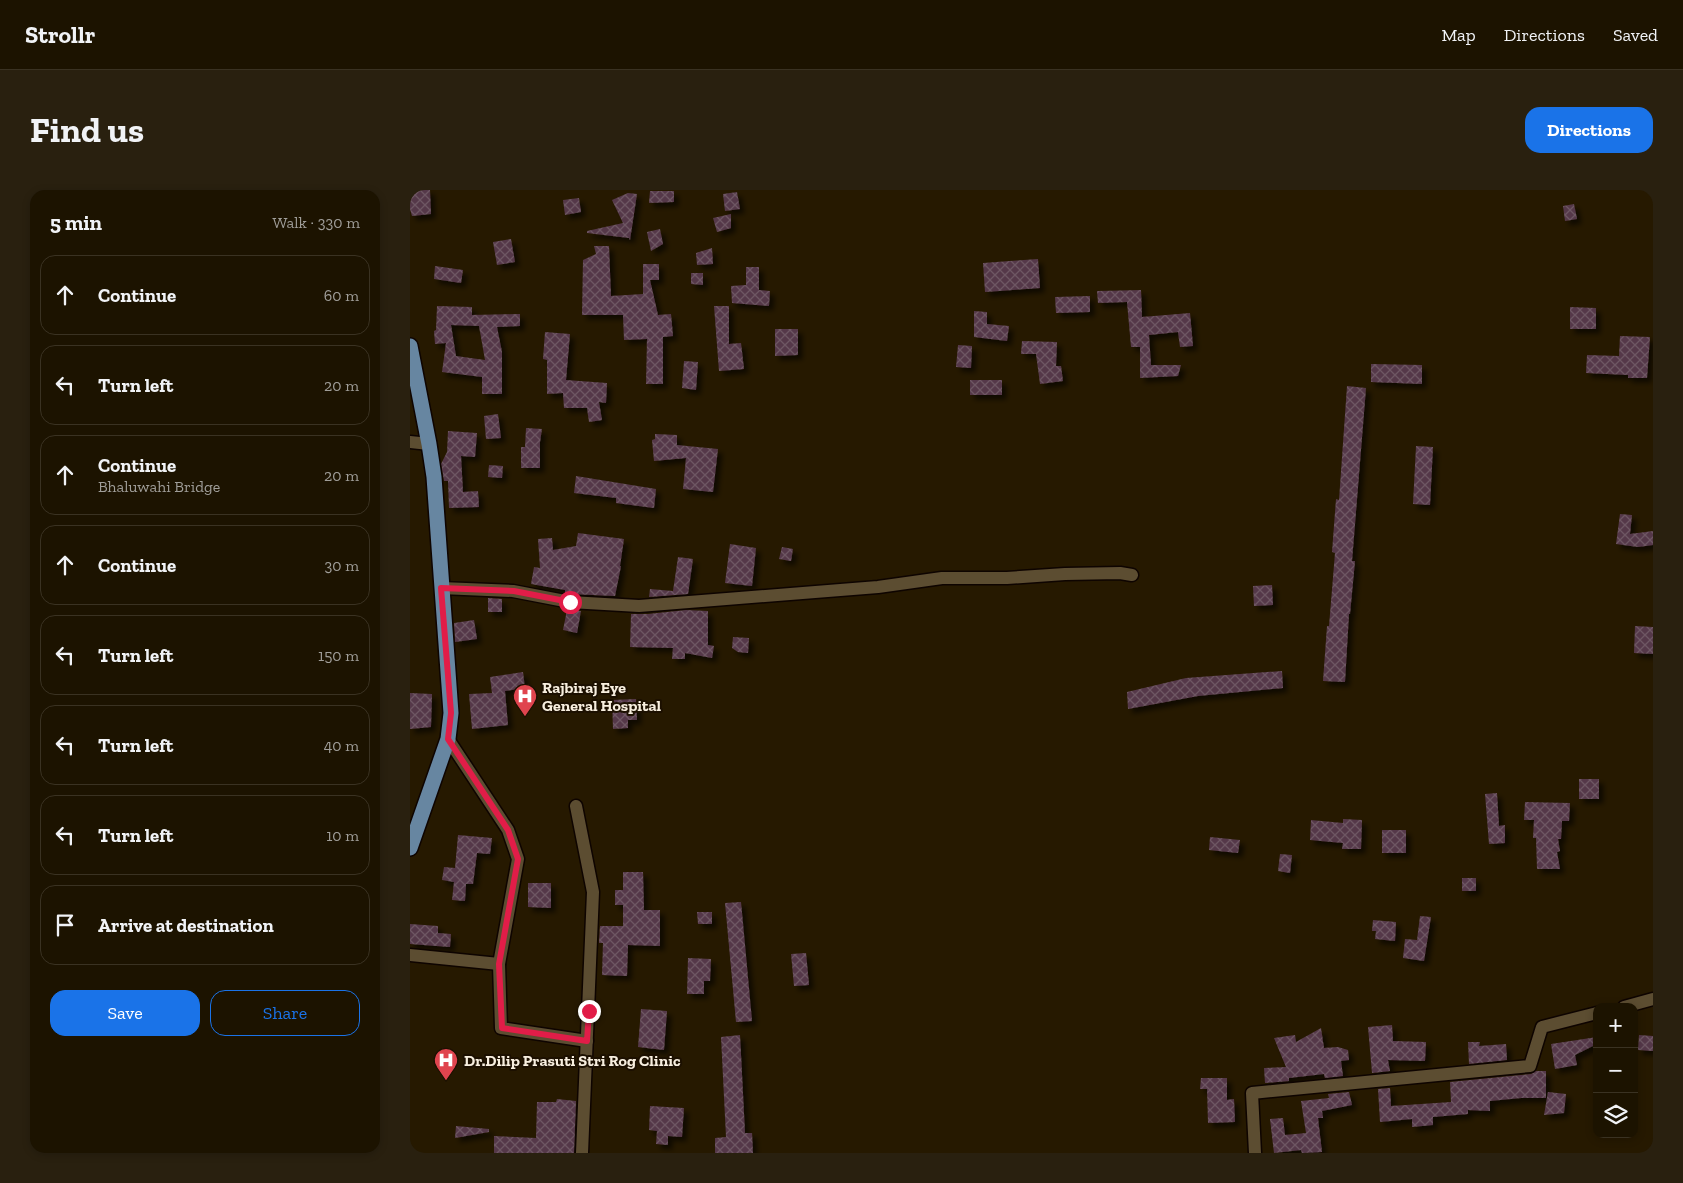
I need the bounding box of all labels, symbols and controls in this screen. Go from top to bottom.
text: Strollr [25,20,95,49]
text: Map [1441,24,1476,46]
text: Directions [1504,24,1585,46]
text: Saved [1613,24,1658,46]
button: Directions [1525,107,1653,153]
text: Find us [30,109,144,151]
text: 5 min [50,210,102,235]
text: Walk · 330 m [272,213,360,232]
icon: ahead [51,281,79,309]
text: Continue [98,284,176,307]
text: 60 m [324,286,359,305]
icon: left [51,371,79,399]
text: Turn left [98,374,173,397]
text: 20 m [324,376,359,395]
text: Continue [98,454,176,477]
icon: ahead [51,461,79,489]
text: 20 m [324,466,359,485]
text: Bhaluwahi Bridge [98,477,220,496]
icon: ahead [51,551,79,579]
text: Continue [98,554,176,577]
text: 30 m [325,556,359,575]
route start [559,591,582,614]
icon: left [51,641,79,669]
text: Turn left [98,644,173,667]
text: 150 m [318,646,359,665]
place label: Rajbiraj Eye General Hospital [542,678,662,715]
hospital icon: Rajbiraj Eye General Hospital [512,683,538,717]
icon: left [51,731,79,759]
text: Turn left [98,734,173,757]
text: 40 m [324,736,359,755]
icon: left [51,821,79,849]
text: Turn left [98,824,173,847]
text: 10 m [326,826,359,845]
icon: arrive [51,911,79,939]
text: Arrive at destination [98,914,274,937]
button: Save [50,990,200,1036]
button: Share [210,990,360,1036]
route end [578,1000,601,1023]
map controls [1593,1003,1638,1138]
button: + [1593,1003,1638,1048]
hospital icon: Dr.Dilip Prasuti Stri Rog Clinic [433,1047,459,1081]
button: − [1593,1048,1638,1093]
place label: Dr.Dilip Prasuti Stri Rog Clinic [464,1051,681,1070]
button: layers [1593,1093,1638,1138]

